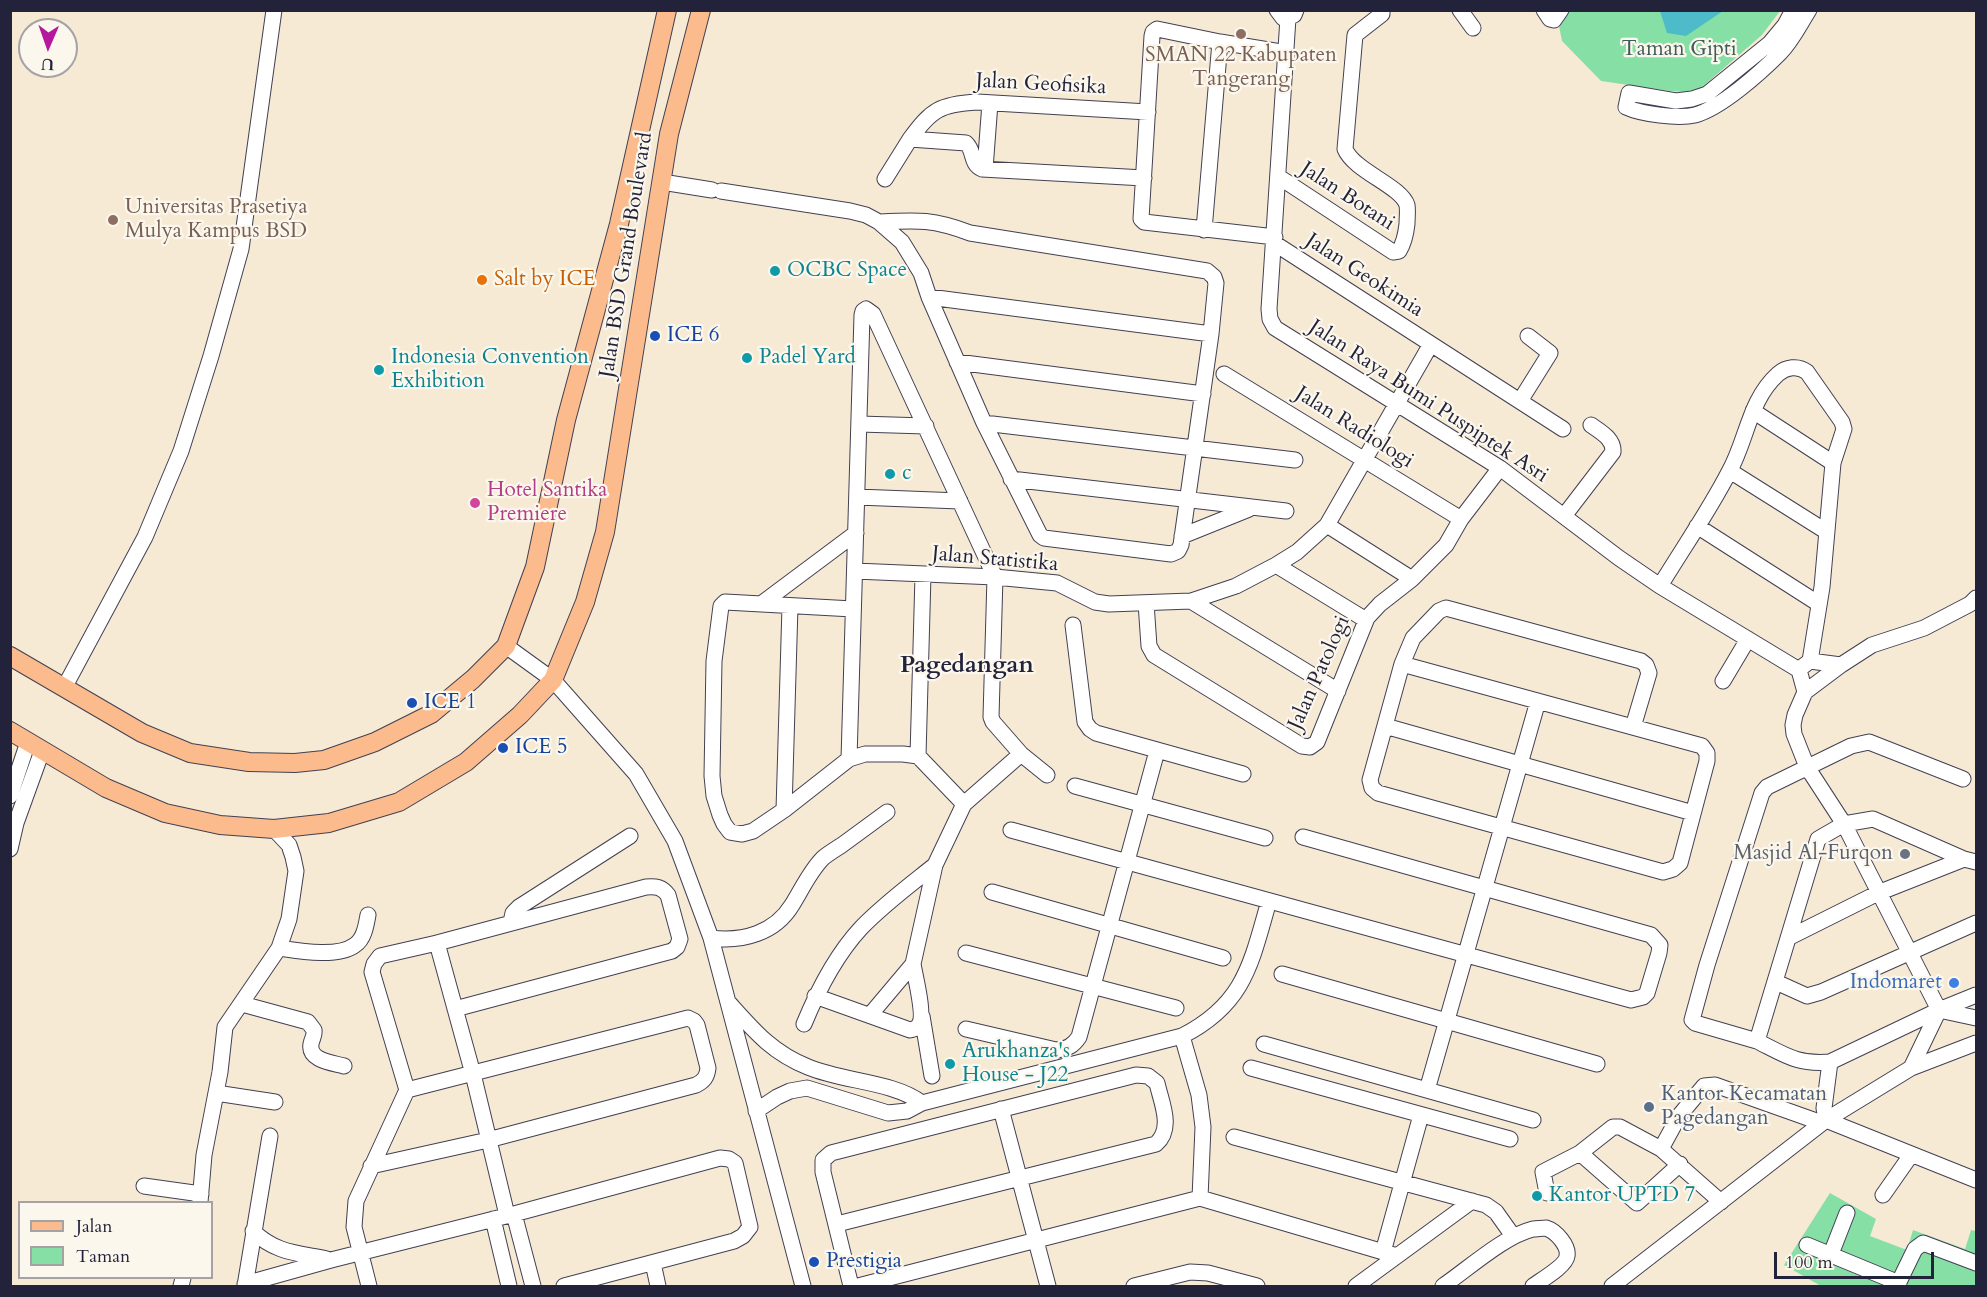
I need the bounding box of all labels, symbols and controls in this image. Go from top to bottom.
north arrow [18,18,78,78]
marker: SMAN 22 Kabupaten Tangerang [1234,27,1248,41]
park label: Taman Gipti [1621,37,1737,63]
place label: SMAN 22 Kabupaten Tangerang [1145,43,1337,93]
text: U [41,53,54,75]
street label: Jalan Geofisika [975,69,1107,101]
street label: Jalan BSD Grand Boulevard [595,130,659,380]
street label: Jalan Botani [1295,157,1399,237]
place label: Universitas Prasetiya Mulya Kampus BSD [125,195,308,245]
marker: Universitas Prasetiya Mulya Kampus BSD [106,213,120,227]
street label: Jalan Geokimia [1300,229,1428,323]
place label: OCBC Space [787,258,907,284]
marker: OCBC Space [768,264,782,278]
place label: Salt by ICE [494,267,595,293]
marker: Salt by ICE [475,273,489,287]
street label: Jalan Raya Bumi Puspiptek Asri [1304,315,1552,489]
place label: ICE 6 [667,323,720,349]
marker: ICE 6 [648,329,662,343]
place label: Indonesia Convention Exhibition [391,345,589,395]
place label: Padel Yard [759,345,856,371]
marker: Padel Yard [740,351,754,365]
marker: Indonesia Convention Exhibition [372,363,386,377]
street label: Jalan Radiologi [1290,382,1418,474]
place label: c [902,461,912,487]
marker: c [883,467,897,481]
place label: Hotel Santika Premiere [487,478,607,528]
marker: Hotel Santika Premiere [468,496,482,510]
street label: Jalan Statistika [931,542,1059,578]
street label: Jalan Patologi [1284,612,1356,734]
district label: Pagedangan [900,652,1034,680]
place label: ICE 1 [424,690,477,716]
marker: ICE 1 [405,696,419,710]
place label: ICE 5 [515,735,568,761]
marker: ICE 5 [496,741,510,755]
place label: Masjid Al-Furqon [1733,841,1893,867]
marker: Masjid Al-Furqon [1898,847,1912,861]
place label: Indomaret [1850,970,1942,996]
marker: Indomaret [1947,976,1961,990]
place label: Arukhanza's House - J22 [962,1039,1070,1089]
marker: Arukhanza's House - J22 [943,1057,957,1071]
place label: Kantor Kecamatan Pagedangan [1661,1082,1827,1132]
marker: Kantor Kecamatan Pagedangan [1642,1100,1656,1114]
place label: Kantor UPTD 7 [1549,1183,1695,1209]
marker: Kantor UPTD 7 [1530,1189,1544,1203]
legend [18,1201,213,1279]
text: Jalan [76,1214,112,1239]
scale bar [1777,1240,1938,1278]
text: Taman [76,1244,130,1269]
place label: Prestigia [826,1249,902,1275]
text: 100 m [1785,1250,1833,1275]
marker: Prestigia [807,1255,821,1269]

